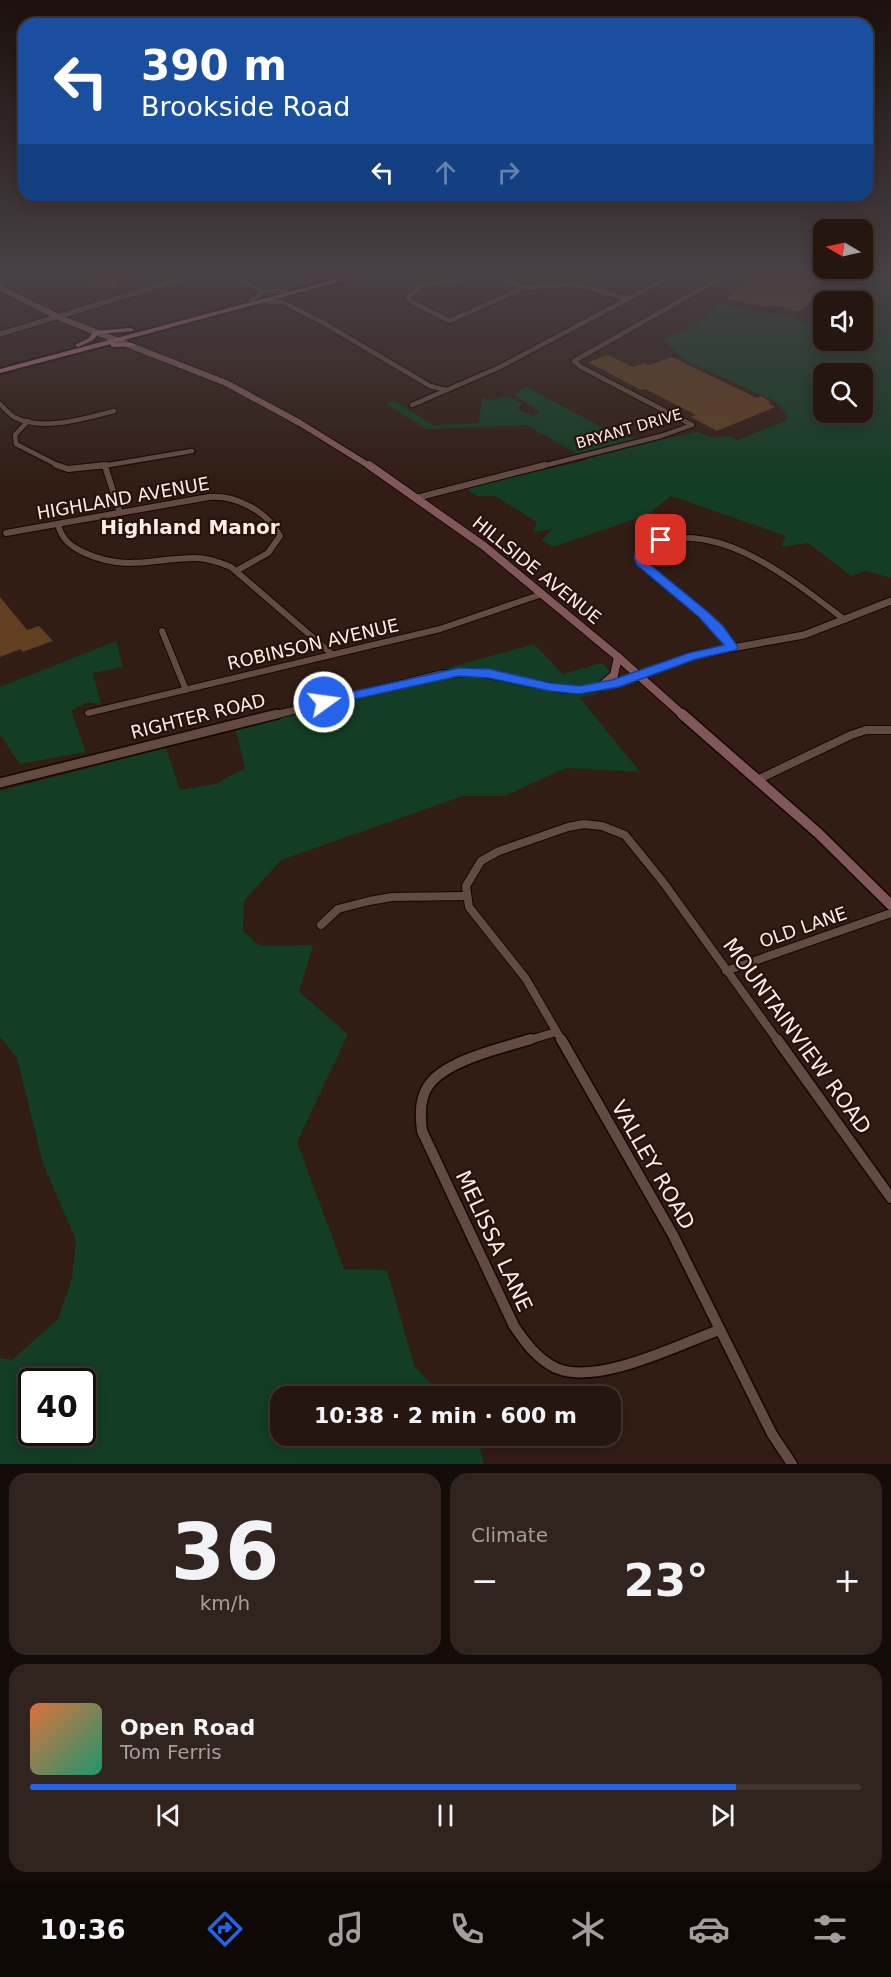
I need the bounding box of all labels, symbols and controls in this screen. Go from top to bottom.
text: 390 m [141,41,287,90]
icon: left [42,42,120,120]
text: Brookside Road [141,91,350,122]
icon: left [366,156,399,189]
icon: ahead [429,156,462,189]
icon: right [492,156,525,189]
north arrow [813,219,873,279]
map controls [813,219,873,423]
button: sound [813,291,873,351]
button: search [813,363,873,423]
street label: BRYANT DRIVE [574,405,684,453]
street label: HIGHLAND AVENUE [35,472,211,524]
street label: HILLSIDE AVENUE [468,512,606,628]
pin [635,514,686,565]
district label: Highland Manor [100,515,280,539]
icon: arrive [644,523,677,556]
street label: ROBINSON AVENUE [225,614,401,674]
position arrow [292,670,356,734]
street label: RIGHTER ROAD [128,689,268,743]
street label: OLD LANE [756,902,850,952]
street label: MOUNTAINVIEW ROAD [718,934,876,1138]
street label: VALLEY ROAD [606,1096,700,1234]
street label: MELISSA LANE [451,1167,537,1315]
speed limit sign: 40 [18,1368,96,1446]
text: 10:38 · 2 min · 600 m [314,1403,577,1428]
text: 36 [171,1507,279,1597]
text: Climate [471,1523,548,1547]
text: 23° [623,1554,709,1607]
text: − [471,1561,499,1600]
text: + [833,1561,861,1600]
text: km/h [200,1591,250,1615]
text: Open Road [120,1715,255,1740]
text: Tom Ferris [120,1740,222,1764]
icon: previous [152,1799,185,1832]
icon: pause [429,1799,462,1832]
icon: next [706,1799,739,1832]
icon: directions [204,1908,246,1950]
icon: music [325,1908,367,1950]
icon: phone [446,1908,488,1950]
icon: climate [567,1908,609,1950]
icon: car [688,1908,730,1950]
icon: filters [809,1908,851,1950]
text: 10:36 [40,1914,125,1945]

